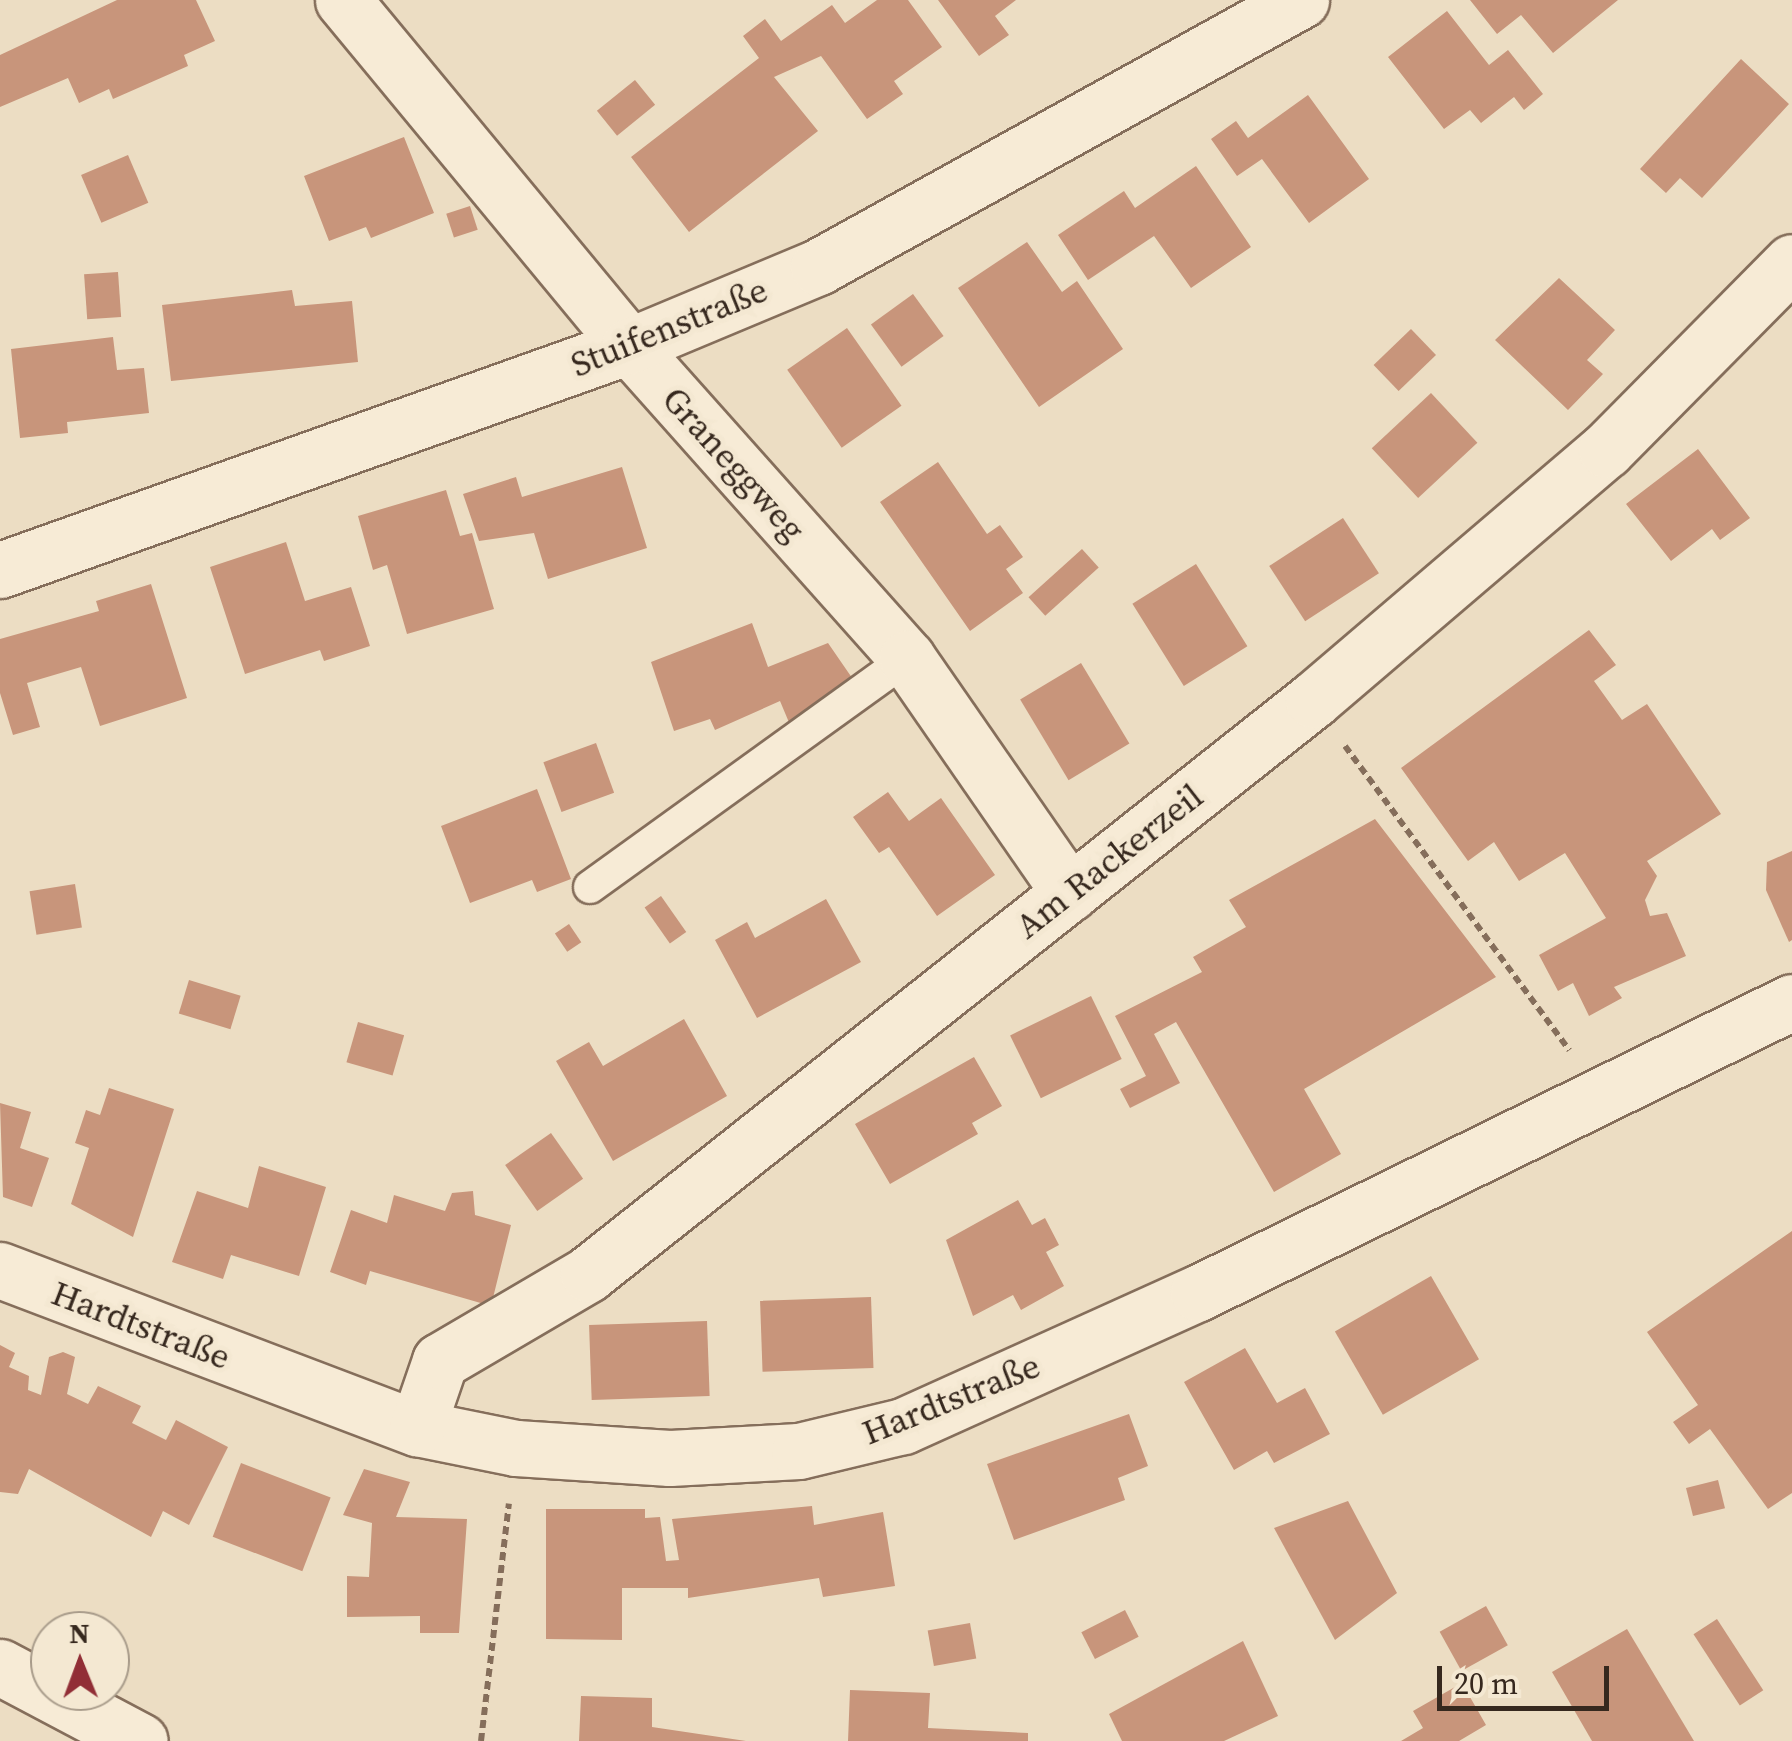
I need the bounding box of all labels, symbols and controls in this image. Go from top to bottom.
street label: Stuifenstraße [565,269,773,385]
street label: Graneggweg [654,378,814,550]
street label: Am Rackerzeil [1007,775,1211,947]
street label: Hardtstraße [46,1272,236,1378]
street label: Hardtstraße [856,1344,1046,1454]
north arrow [30,1611,130,1711]
text: N [69,1614,90,1652]
scale bar [1442,1646,1614,1708]
text: 20 m [1454,1663,1518,1704]

